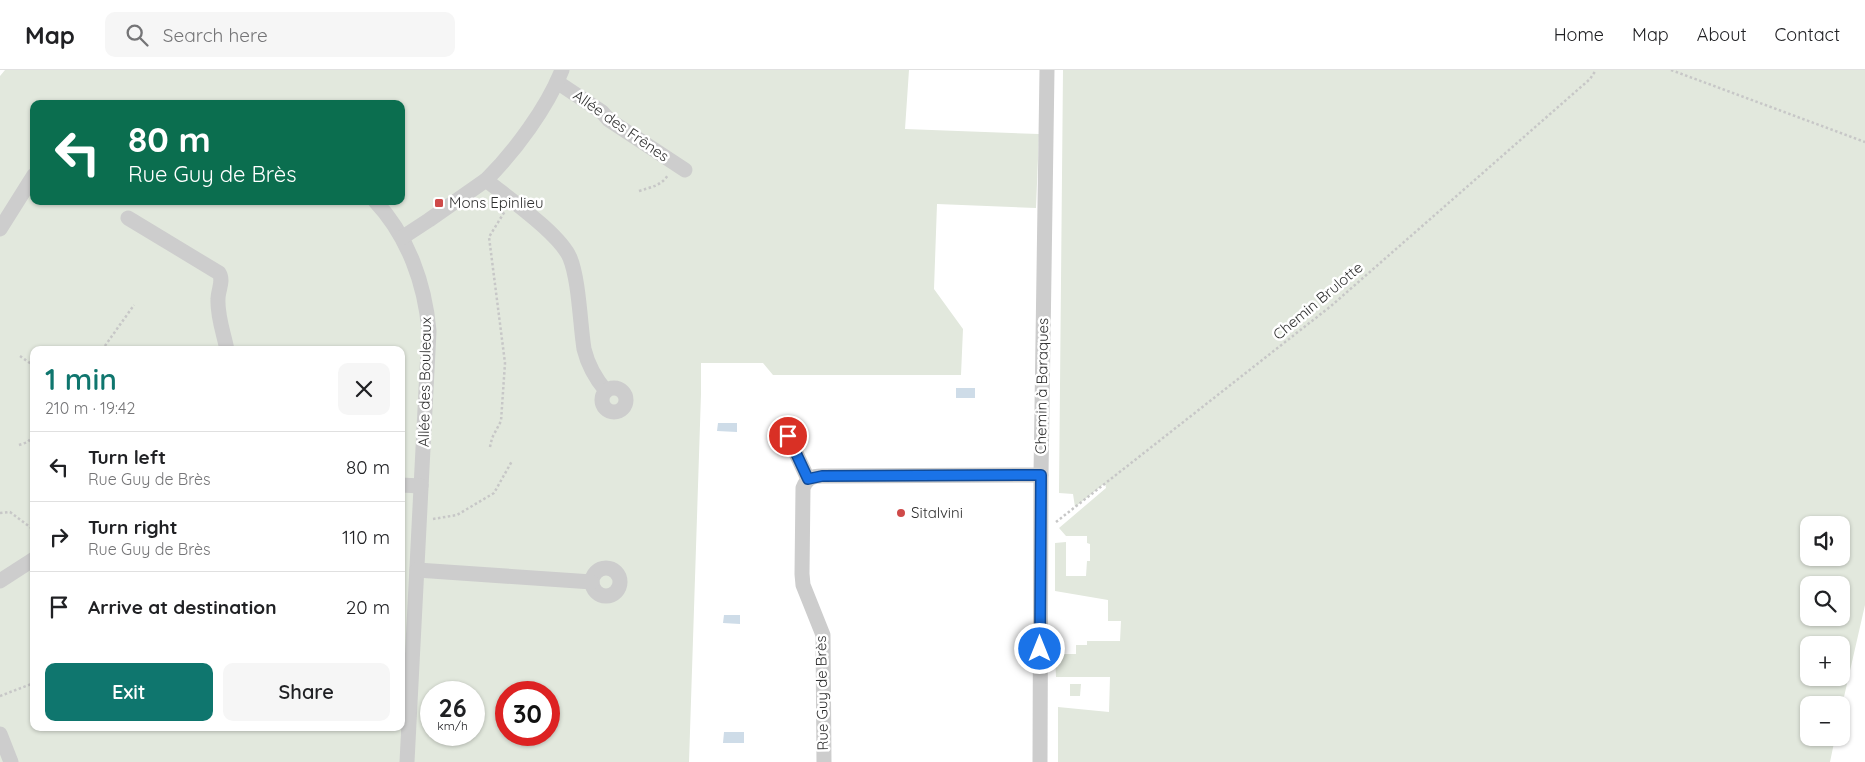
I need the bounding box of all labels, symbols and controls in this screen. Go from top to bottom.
search box [105,12,455,57]
text: Map [25,20,75,50]
icon: search [123,21,151,49]
text: Search here [163,23,268,47]
text: Home [1554,23,1604,46]
text: Map [1632,23,1669,46]
text: About [1697,23,1747,46]
text: Contact [1775,23,1840,46]
street label: Allée des Frênes [570,85,673,166]
text: 80 m [128,117,211,161]
icon: left [45,120,110,185]
text: Rue Guy de Brès [128,160,297,188]
place label: Mons Epinlieu [449,193,543,212]
marker: Mons Epinlieu [433,197,445,209]
street label: Chemin Brulotte [1269,258,1366,344]
street label: Allée des Bouleaux [414,317,435,447]
street label: Chemin à Baraques [1031,318,1052,454]
text: 1 min [45,360,117,398]
button: close [338,363,390,415]
text: 210 m · 19:42 [45,398,135,418]
pin [767,415,809,457]
icon: arrive [774,422,802,450]
text: Turn left [88,445,166,469]
icon: left [45,453,73,481]
text: 80 m [346,455,390,479]
text: Rue Guy de Brès [88,469,211,489]
place label: Sitalvini [911,503,963,522]
marker: Sitalvini [895,507,907,519]
text: Turn right [88,515,177,539]
map controls [1800,516,1850,746]
button: sound [1800,516,1850,566]
icon: right [45,523,73,551]
text: 110 m [342,525,390,549]
text: Rue Guy de Brès [88,539,211,559]
button: search [1800,576,1850,626]
icon: arrive [45,593,73,621]
text: Arrive at destination [88,595,277,619]
text: 20 m [346,595,390,619]
position arrow [1013,622,1065,674]
street label: Rue Guy de Brès [811,635,832,751]
button: + [1800,636,1850,686]
button: Exit [45,663,213,721]
button: Share [223,663,390,721]
speed limit sign: 30 [495,681,560,746]
text: 26 [438,692,467,723]
button: − [1800,696,1850,746]
text: km/h [437,718,468,733]

